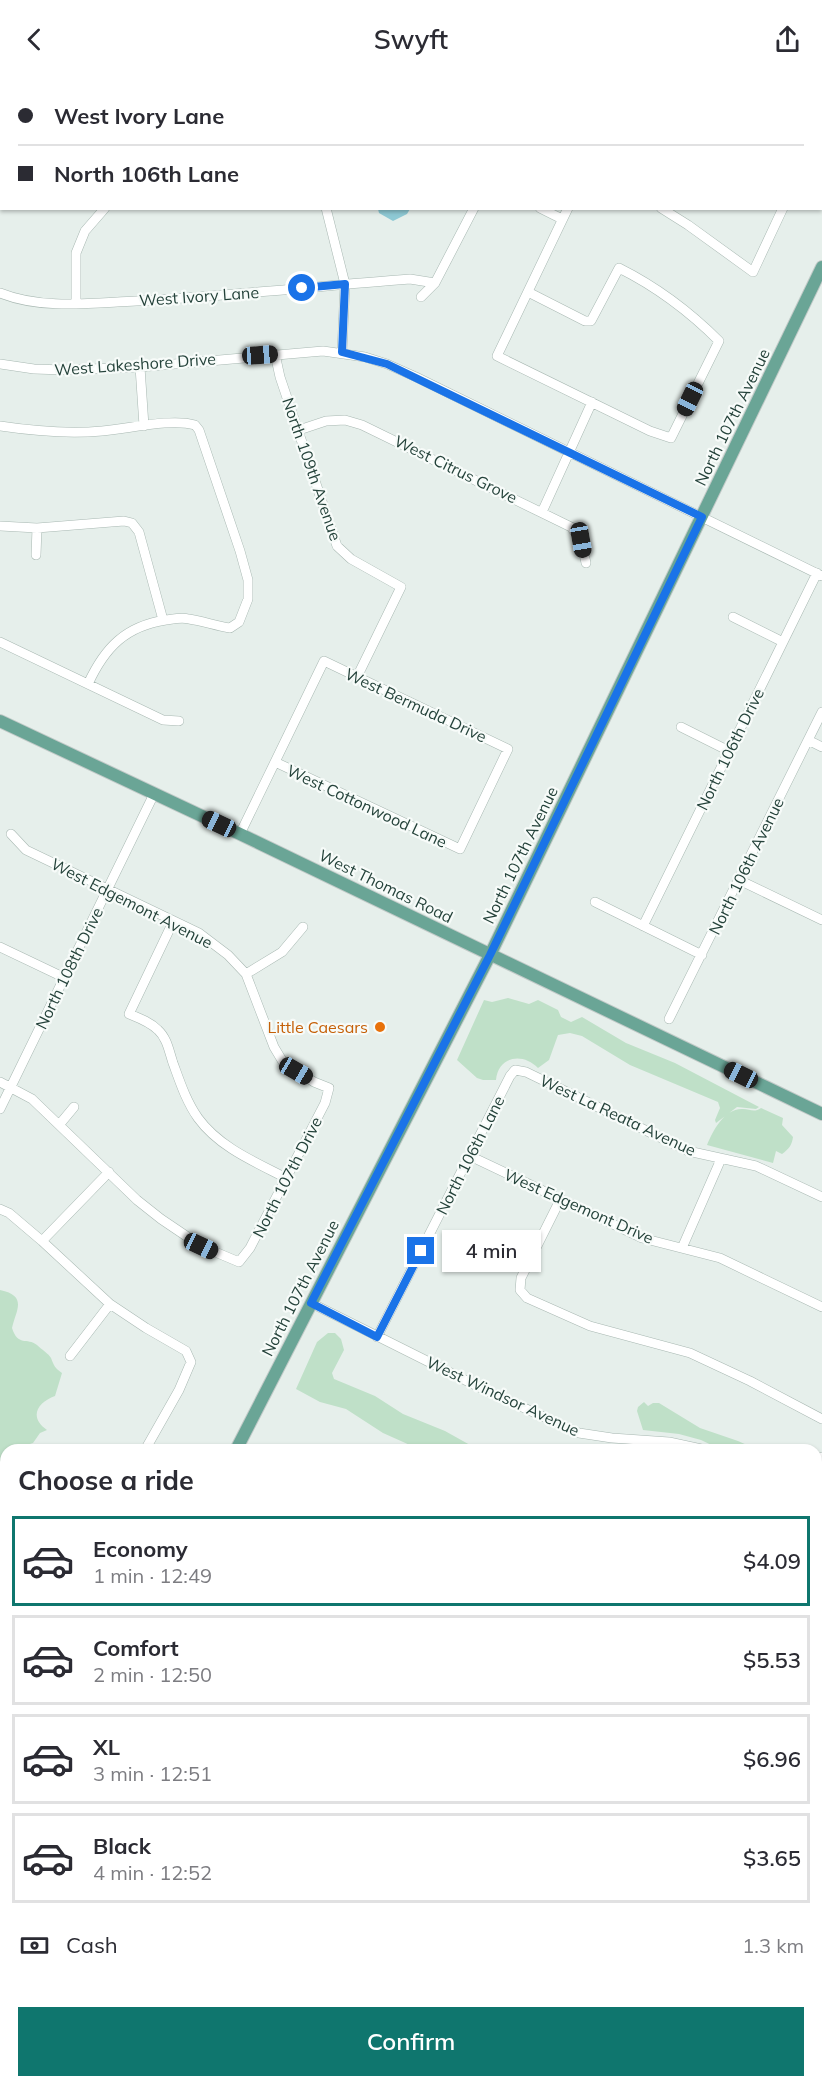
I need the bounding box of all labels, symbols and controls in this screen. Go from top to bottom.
text: Swyft [374,22,448,56]
icon: back [18,23,51,56]
icon: share [771,23,804,56]
text: West Ivory Lane [54,102,224,130]
text: North 106th Lane [54,160,239,188]
route start [288,274,315,301]
street label: West Ivory Lane [138,282,260,310]
car [241,345,279,365]
street label: North 107th Avenue [690,345,774,489]
street label: West Lakeshore Drive [54,348,216,380]
car [674,379,706,419]
street label: North 109th Avenue [278,395,346,543]
street label: West Citrus Grove [391,431,521,507]
car [569,521,593,559]
street label: West Bermuda Drive [342,663,490,747]
street label: North 106th Drive [692,685,768,813]
street label: West Cottonwood Lane [284,760,450,852]
street label: North 107th Avenue [478,783,562,927]
street label: North 106th Avenue [704,794,788,938]
car [199,808,239,840]
street label: West Thomas Road [316,845,456,927]
street label: West Edgemont Avenue [48,854,216,952]
street label: North 108th Drive [31,904,107,1032]
place label: Little Caesars [268,1017,368,1037]
marker: Little Caesars [373,1020,387,1034]
car [276,1054,316,1088]
car [721,1059,761,1091]
street label: West La Reata Avenue [537,1070,699,1160]
street label: North 106th Lane [431,1092,509,1218]
street label: North 107th Drive [248,1113,326,1241]
street label: West Edgemont Drive [501,1164,657,1248]
street label: North 107th Avenue [257,1217,343,1359]
car [181,1230,221,1262]
callout: 4 min [442,1230,541,1272]
route end [407,1237,434,1264]
text: 4 min [466,1238,517,1263]
street label: West Windsor Avenue [423,1352,583,1440]
text: Choose a ride [18,1463,194,1497]
icon: car [21,1534,75,1588]
text: Economy [93,1535,188,1563]
text: $4.09 [743,1547,801,1575]
text: 1 min · 12:49 [93,1563,212,1588]
icon: car [21,1633,75,1687]
text: Comfort [93,1634,179,1662]
text: $5.53 [743,1646,801,1674]
text: 2 min · 12:50 [93,1662,212,1687]
icon: car [21,1732,75,1786]
text: XL [93,1733,120,1761]
text: $6.96 [743,1745,801,1773]
text: 3 min · 12:51 [93,1761,212,1786]
icon: car [21,1831,75,1885]
text: Black [93,1832,151,1860]
text: $3.65 [743,1844,801,1872]
text: 4 min · 12:52 [93,1860,212,1885]
icon: cash [18,1929,51,1962]
text: Cash [66,1931,118,1959]
text: 1.3 km [742,1933,804,1958]
button: Confirm [18,2007,804,2076]

